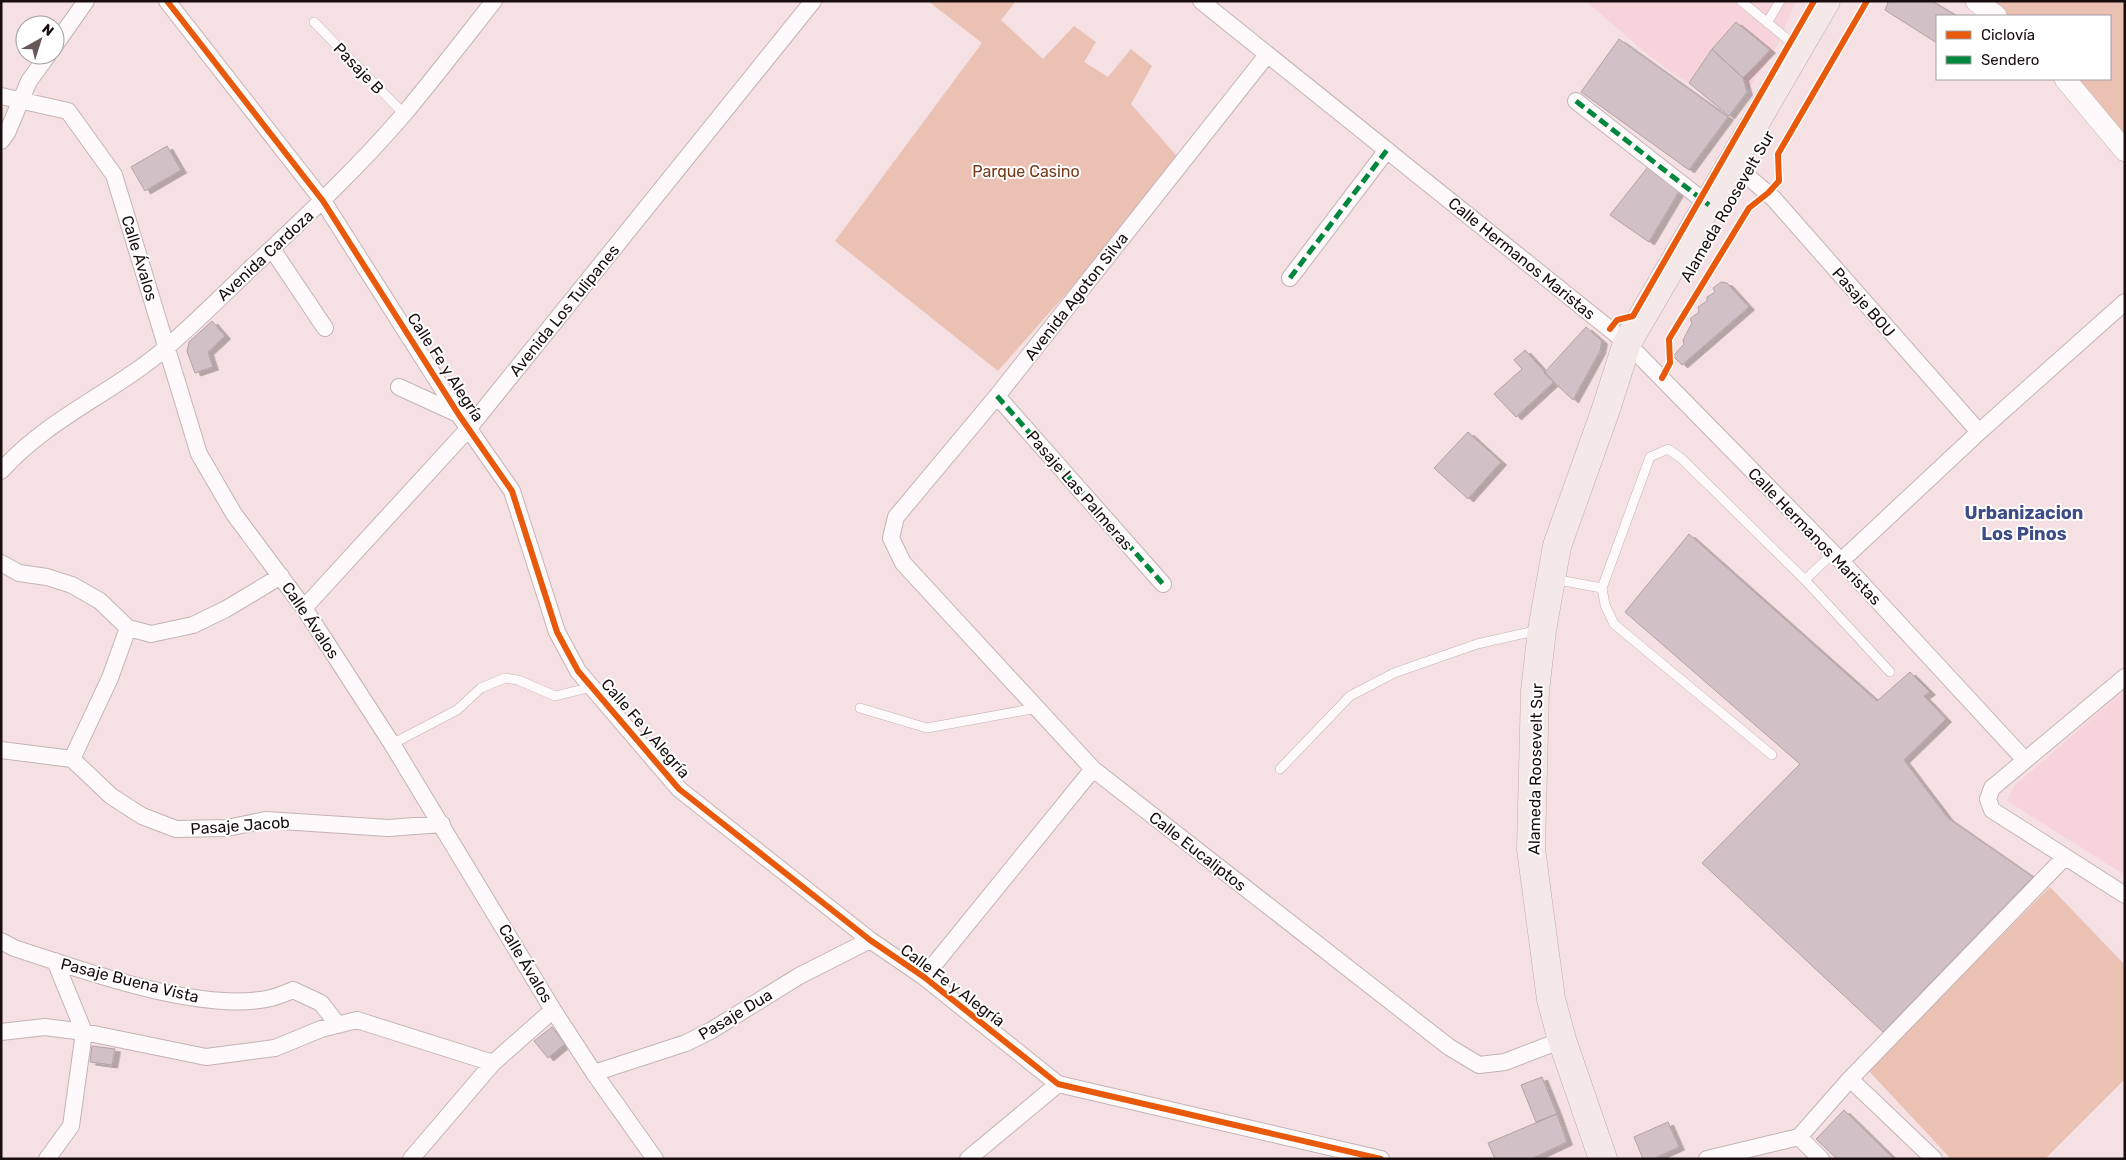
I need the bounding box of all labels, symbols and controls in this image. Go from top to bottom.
north arrow [15,15,65,65]
legend [1936,15,2111,80]
text: N [39,21,57,40]
text: Ciclovía [1981,26,2035,44]
street label: Pasaje B [330,39,388,98]
text: Sendero [1981,51,2039,69]
street label: Alameda Roosevelt Sur [1676,127,1779,285]
park label: Parque Casino [972,162,1080,181]
street label: Calle Hermanos Maristas [1444,193,1599,324]
street label: Avenida Cardoza [213,206,317,305]
street label: Calle Ávalos [117,213,162,303]
street label: Avenida Agoton Silva [1021,229,1132,364]
street label: Avenida Los Tulipanes [505,241,623,380]
street label: Pasaje BOU [1828,264,1899,341]
street label: Calle Fe y Alegría [403,309,488,425]
street label: Pasaje Las Palmeras [1023,427,1137,554]
street label: Calle Hermanos Maristas [1744,464,1885,609]
district label: Urbanizacion Los Pinos [1965,502,2083,545]
street label: Calle Ávalos [278,578,343,662]
street label: Calle Fe y Alegría [597,675,694,782]
street label: Alameda Roosevelt Sur [1525,683,1546,855]
street label: Calle Eucaliptos [1145,808,1250,895]
street label: Pasaje Jacob [190,813,290,838]
street label: Calle Ávalos [495,920,557,1006]
street label: Calle Fe y Alegría [897,940,1009,1031]
street label: Pasaje Buena Vista [59,954,201,1007]
street label: Pasaje Dua [695,985,776,1044]

